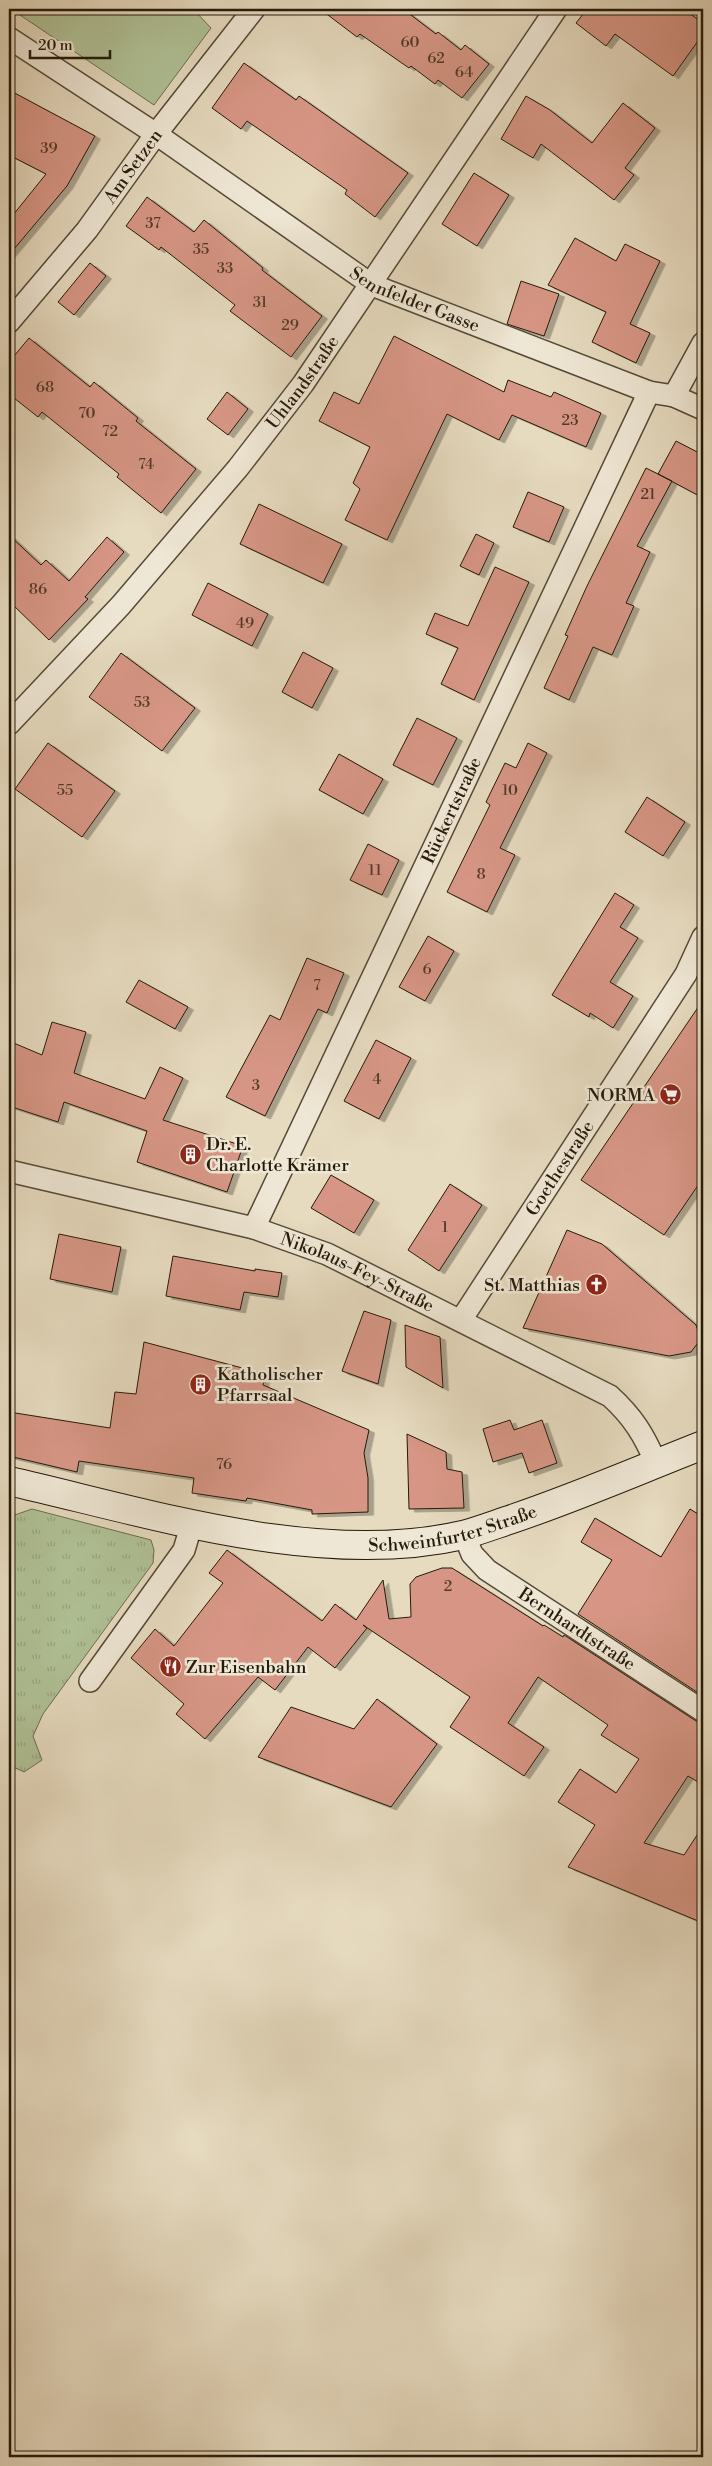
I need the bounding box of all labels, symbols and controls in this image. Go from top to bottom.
scale bar [30,28,110,60]
house number: 60 [400,33,420,52]
text: 20 m [38,36,73,55]
house number: 62 [427,49,445,68]
house number: 64 [455,63,473,82]
street label: Am Setzen [98,124,167,209]
house number: 39 [40,139,58,158]
house number: 37 [145,214,161,233]
house number: 35 [193,240,209,259]
house number: 33 [217,259,233,278]
street label: Sennfelder Gasse [345,261,483,337]
house number: 31 [253,293,268,312]
house number: 29 [281,316,299,335]
street label: Uhlandstraße [261,331,344,434]
house number: 68 [36,378,54,397]
house number: 70 [78,404,96,423]
house number: 23 [562,411,578,430]
house number: 72 [102,422,118,441]
house number: 74 [138,455,154,474]
house number: 21 [640,485,656,504]
house number: 86 [29,580,47,599]
house number: 49 [236,614,254,633]
house number: 53 [134,693,150,712]
street label: Rückertstraße [416,753,486,867]
house number: 55 [57,781,73,800]
house number: 10 [502,781,518,800]
house number: 11 [368,861,382,880]
house number: 8 [476,865,486,884]
house number: 6 [422,960,432,979]
house number: 7 [313,976,321,995]
house number: 4 [373,1070,382,1089]
house number: 3 [252,1076,260,1095]
supermarket icon: NORMA [659,1083,683,1107]
place label: NORMA [587,1084,656,1107]
street label: Goethestraße [520,1116,599,1220]
place label: Dr. E. Charlotte Krämer [206,1133,349,1177]
building icon: Dr. E. Charlotte Krämer [178,1142,202,1166]
house number: 1 [442,1218,449,1237]
street label: Nikolaus-Fey-Straße [278,1227,438,1317]
church icon: St. Matthias [584,1273,608,1297]
place label: St. Matthias [484,1274,580,1297]
place label: Katholischer Pfarrsaal [217,1363,323,1407]
building icon: Katholischer Pfarrsaal [189,1372,213,1396]
house number: 76 [216,1455,232,1474]
street label: Schweinfurter Straße [368,1500,540,1557]
house number: 2 [444,1577,452,1596]
street label: Bernhardtstraße [513,1582,640,1675]
restaurant icon: Zur Eisenbahn [158,1655,182,1679]
place label: Zur Eisenbahn [186,1656,307,1679]

